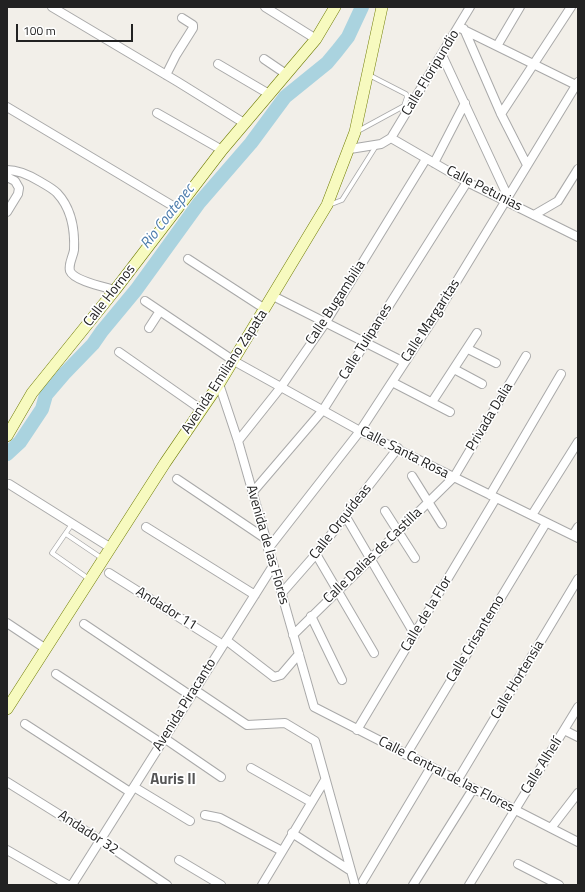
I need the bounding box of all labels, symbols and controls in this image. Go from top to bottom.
scale bar [18,16,135,42]
text: 100 m [23,21,56,40]
street label: Calle Floripundio [399,27,463,119]
street label: Calle Petunias [443,163,525,215]
water label: Rio Coatepec [137,181,199,253]
street label: Calle Bugambilia [303,258,369,348]
street label: Calle Hornos [81,262,139,330]
street label: Calle Margaritas [398,276,464,366]
street label: Calle Tulipanes [336,301,396,383]
street label: Avenida Emiliano Zapata [179,307,271,437]
street label: Privada Dalia [463,380,517,454]
street label: Calle Santa Rosa [357,423,451,483]
street label: Calle Orquídeas [306,481,376,563]
street label: Avenida de las Flores [242,483,292,607]
street label: Calle Dalias de Castilla [320,505,426,607]
street label: Calle de la Flor [398,573,456,655]
street label: Andador 11 [132,584,200,634]
street label: Calle Crisantemo [443,592,509,686]
street label: Calle Hortensia [488,638,548,722]
street label: Avenida Piracanto [150,656,220,754]
street label: Calle Central de las Flores [375,733,517,817]
street label: Calle Alhelí [518,735,566,797]
district label: Auris II [150,771,196,789]
street label: Andador 32 [55,807,121,859]

